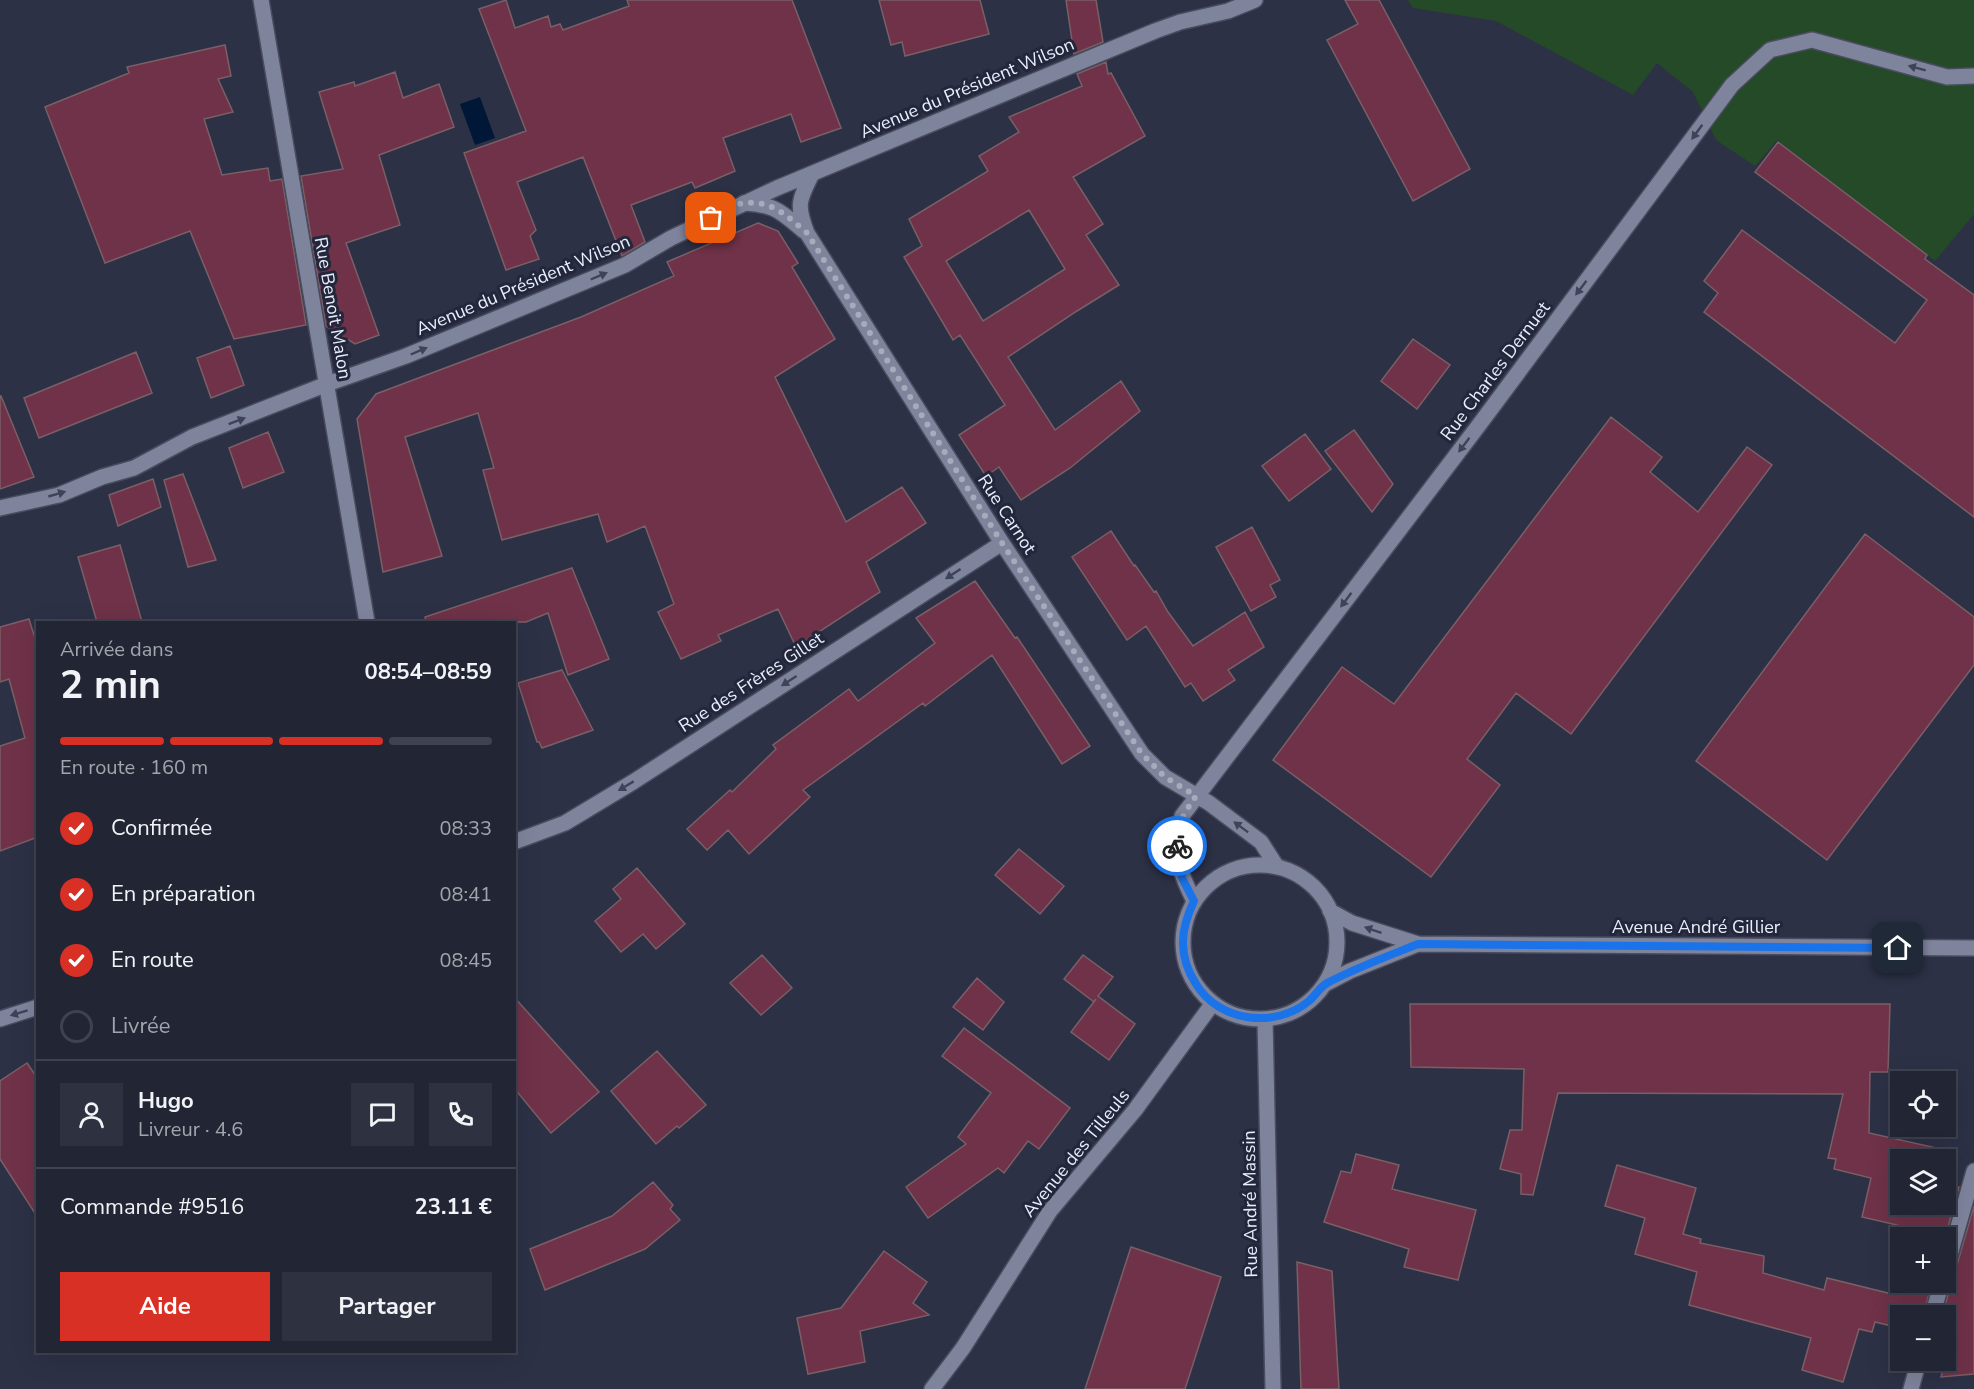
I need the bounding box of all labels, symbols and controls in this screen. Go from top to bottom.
street label: Avenue du Président Wilson [856,32,1078,144]
one-way arrow [1907,63,1926,73]
one-way arrow [1691,123,1703,139]
pin [685,192,736,243]
icon: bag [694,201,727,234]
street label: Avenue du Président Wilson [412,229,634,341]
street label: Rue Benoit Malon [309,235,357,381]
one-way arrow [590,271,608,280]
one-way arrow [1575,280,1587,296]
street label: Rue Charles Dernuet [1435,296,1556,445]
one-way arrow [410,346,428,355]
one-way arrow [228,415,246,425]
one-way arrow [1459,437,1471,452]
street label: Rue Carnot [972,469,1042,559]
one-way arrow [48,489,66,499]
one-way arrow [945,569,961,580]
one-way arrow [1340,591,1352,607]
street label: Rue des Frères Gillet [674,626,829,738]
text: Arrivée dans [60,636,173,663]
text: 08:54–08:59 [364,657,492,687]
text: 2 min [60,659,161,712]
one-way arrow [781,675,798,686]
text: En route · 160 m [60,754,208,781]
one-way arrow [618,781,634,792]
icon: check [60,812,93,845]
text: Confirmée [111,813,212,843]
text: 08:33 [439,815,492,842]
courier [1147,816,1207,876]
one-way arrow [1233,821,1249,833]
icon: bike [1161,830,1194,863]
icon: check [60,878,93,911]
text: En préparation [111,879,256,909]
text: 08:41 [439,881,492,908]
street label: Avenue André Gillier [1612,915,1781,939]
pin [1872,922,1923,973]
one-way arrow [1364,925,1382,935]
icon: home [1881,931,1914,964]
icon: check [60,944,93,977]
text: En route [111,945,194,975]
text: 08:45 [439,947,492,974]
one-way arrow [10,1009,28,1018]
text: Livrée [111,1011,171,1041]
map controls [1890,1071,1956,1371]
button: locate [1890,1071,1956,1137]
button: person [60,1083,123,1146]
button: chat [351,1083,414,1146]
button: phone [429,1083,492,1146]
street label: Avenue des Tilleuls [1017,1084,1135,1222]
text: Hugo [138,1086,194,1116]
text: Livreur · 4.6 [138,1116,243,1143]
street label: Rue André Massin [1237,1130,1263,1278]
button: layers [1890,1149,1956,1215]
text: Commande #9516 [60,1192,244,1222]
text: 23.11 € [415,1192,492,1222]
button: + [1890,1227,1956,1293]
button: Aide [60,1272,270,1341]
button: Partager [282,1272,492,1341]
button: − [1890,1305,1956,1371]

